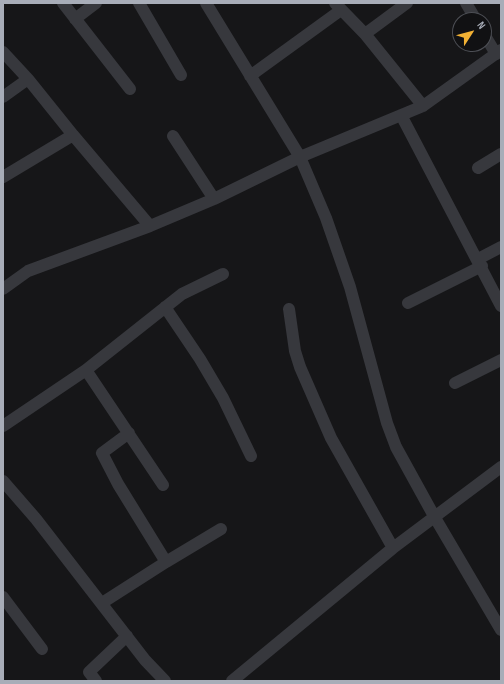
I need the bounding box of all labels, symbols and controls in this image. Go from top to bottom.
north arrow [452,12,492,52]
text: N [474,19,488,31]

